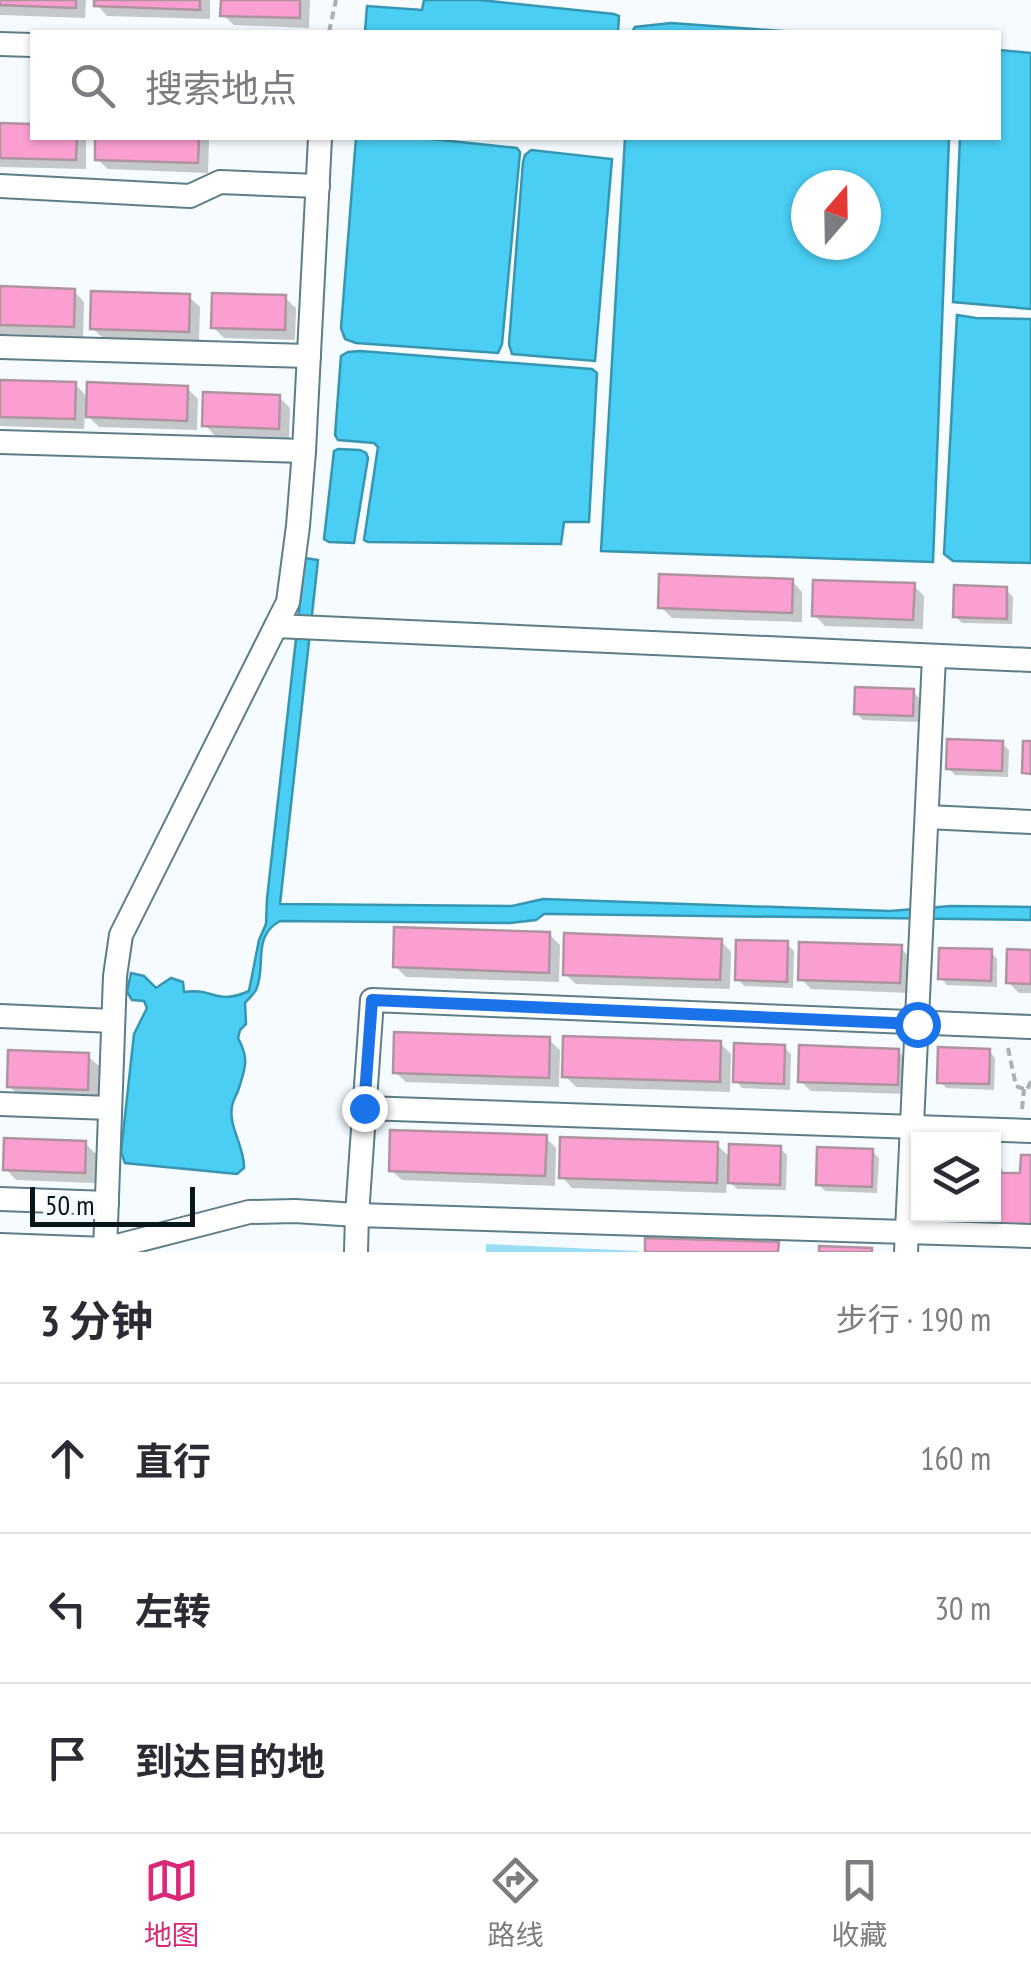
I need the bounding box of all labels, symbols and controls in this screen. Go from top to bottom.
search box [30,30,1001,140]
icon: search [65,58,120,113]
text: 搜索地点 [145,63,297,112]
north arrow [791,170,881,260]
route start [895,1002,941,1048]
route end [342,1086,388,1132]
map controls [911,1132,1001,1222]
button: layers [911,1132,1001,1222]
scale bar [30,1182,195,1226]
text: 50 m [45,1186,94,1223]
text: 3 分钟 [40,1293,153,1348]
text: 步行 · 190 m [836,1298,991,1340]
icon: ahead [40,1431,95,1486]
text: 直行 [135,1436,211,1485]
text: 160 m [920,1437,991,1479]
icon: left [40,1581,95,1636]
text: 左转 [135,1586,211,1635]
text: 30 m [935,1587,991,1629]
icon: arrive [40,1731,95,1786]
text: 到达目的地 [135,1736,325,1785]
tab: 地图 [144,1853,200,1953]
tab: 路线 [487,1853,543,1953]
tab: 收藏 [831,1853,887,1953]

